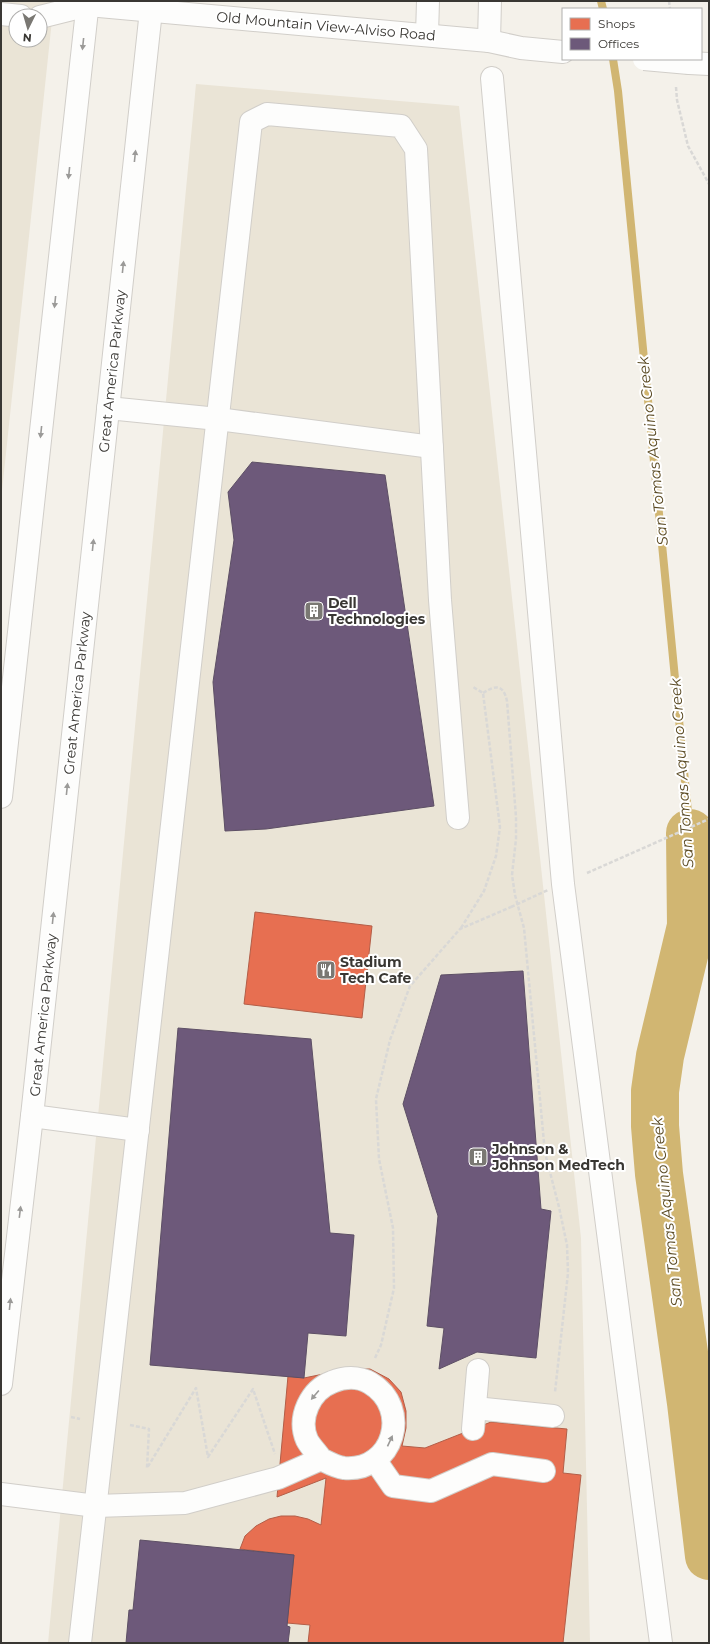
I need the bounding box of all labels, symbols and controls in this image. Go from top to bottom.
street label: Old Mountain View-Alviso Road [216,7,436,45]
north arrow [8,8,48,48]
legend [562,8,702,60]
text: Shops [598,16,635,31]
text: N [22,31,32,45]
text: Offices [598,36,639,51]
one-way arrow [80,38,87,50]
one-way arrow [132,150,138,162]
one-way arrow [66,167,72,179]
one-way arrow [120,261,126,273]
street label: Great America Parkway [94,288,130,453]
one-way arrow [52,296,58,308]
water label: San Tomas Aquino Creek [633,354,672,547]
one-way arrow [38,425,44,438]
one-way arrow [89,539,96,552]
place label: Dell Technologies [328,594,426,628]
building icon: Dell Technologies [303,600,325,622]
street label: Great America Parkway [59,610,95,775]
water label: San Tomas Aquino Creek [665,676,698,869]
one-way arrow [63,783,70,795]
one-way arrow [50,912,56,924]
street label: Great America Parkway [25,932,61,1097]
place label: Stadium Tech Cafe [340,953,412,987]
restaurant icon: Stadium Tech Cafe [315,959,337,981]
water label: San Tomas Aquino Creek [647,1115,686,1308]
place label: Johnson & Johnson MedTech [491,1140,625,1174]
building icon: Johnson & Johnson MedTech [467,1146,489,1168]
one-way arrow [17,1206,24,1218]
one-way arrow [7,1298,13,1310]
one-way arrow [310,1389,319,1400]
one-way arrow [387,1435,393,1447]

